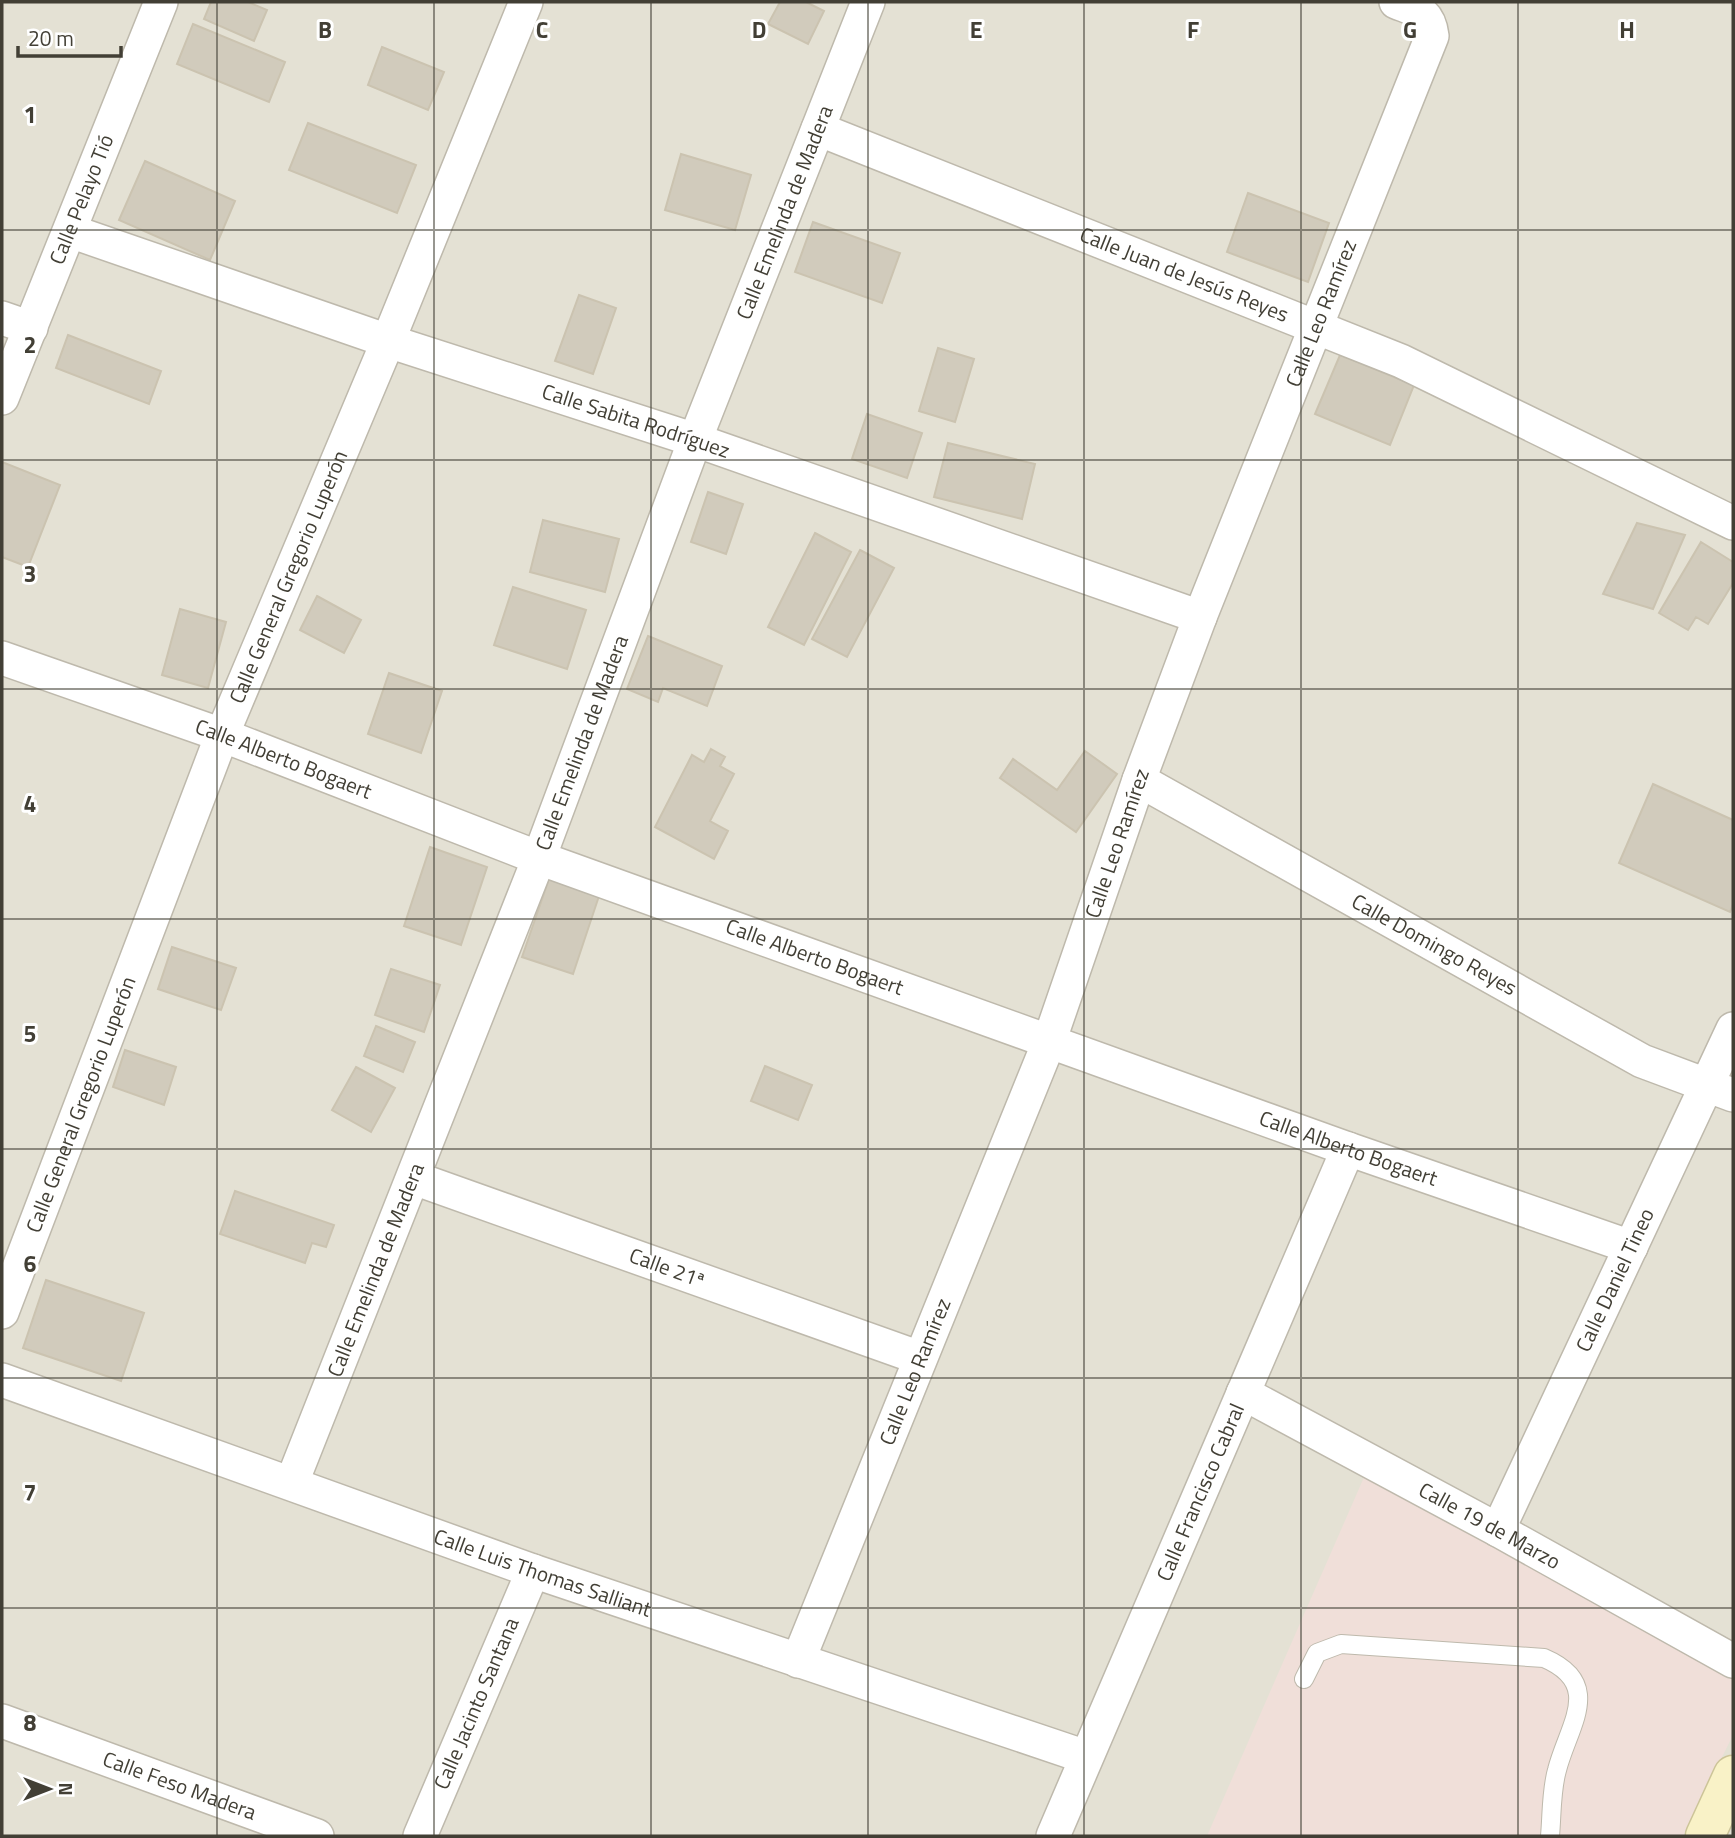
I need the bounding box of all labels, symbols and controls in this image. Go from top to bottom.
text: B [318,12,332,47]
text: C [536,12,548,47]
text: D [752,12,766,47]
text: E [970,12,982,47]
text: F [1187,12,1199,47]
text: G [1403,12,1417,47]
text: H [1619,12,1635,47]
scale bar [18,14,121,58]
text: 20 m [28,22,74,54]
text: 1 [24,97,36,132]
street label: Calle Emelinda de Madera [727,100,841,324]
street label: Calle Pelayo Tió [40,129,121,269]
street label: Calle Juan de Jesús Reyes [1075,218,1294,330]
street label: Calle Leo Ramírez [1277,235,1364,391]
text: 2 [24,327,36,362]
street label: Calle Sabita Rodríguez [538,375,735,466]
street label: Calle General Gregorio Luperón [220,445,355,708]
text: 3 [24,556,36,591]
street label: Calle Emelinda de Madera [526,630,636,855]
street label: Calle Alberto Bogaert [191,710,377,807]
street label: Calle Leo Ramírez [1076,764,1157,922]
text: 4 [24,786,36,821]
street label: Calle Domingo Reyes [1346,885,1523,1003]
street label: Calle Alberto Bogaert [722,909,909,1003]
street label: Calle General Gregorio Luperón [17,971,144,1237]
text: 5 [24,1016,36,1051]
street label: Calle Alberto Bogaert [1255,1101,1443,1194]
street label: Calle Emelinda de Madera [318,1157,432,1381]
street label: Calle Daniel Tineo [1567,1202,1662,1357]
street label: Calle 21ª [625,1239,710,1296]
text: 6 [24,1246,37,1281]
street label: Calle Leo Ramírez [870,1293,958,1450]
street label: Calle Francisco Cabral [1147,1398,1252,1586]
street label: Calle 19 de Marzo [1413,1473,1567,1577]
text: 7 [24,1475,36,1510]
street label: Calle Luis Thomas Salliant [430,1520,656,1625]
street label: Calle Jacinto Santana [425,1612,527,1794]
text: 8 [24,1705,37,1740]
street label: Calle Feso Madera [99,1742,262,1828]
north arrow [14,1754,84,1824]
text: N [52,1782,81,1796]

